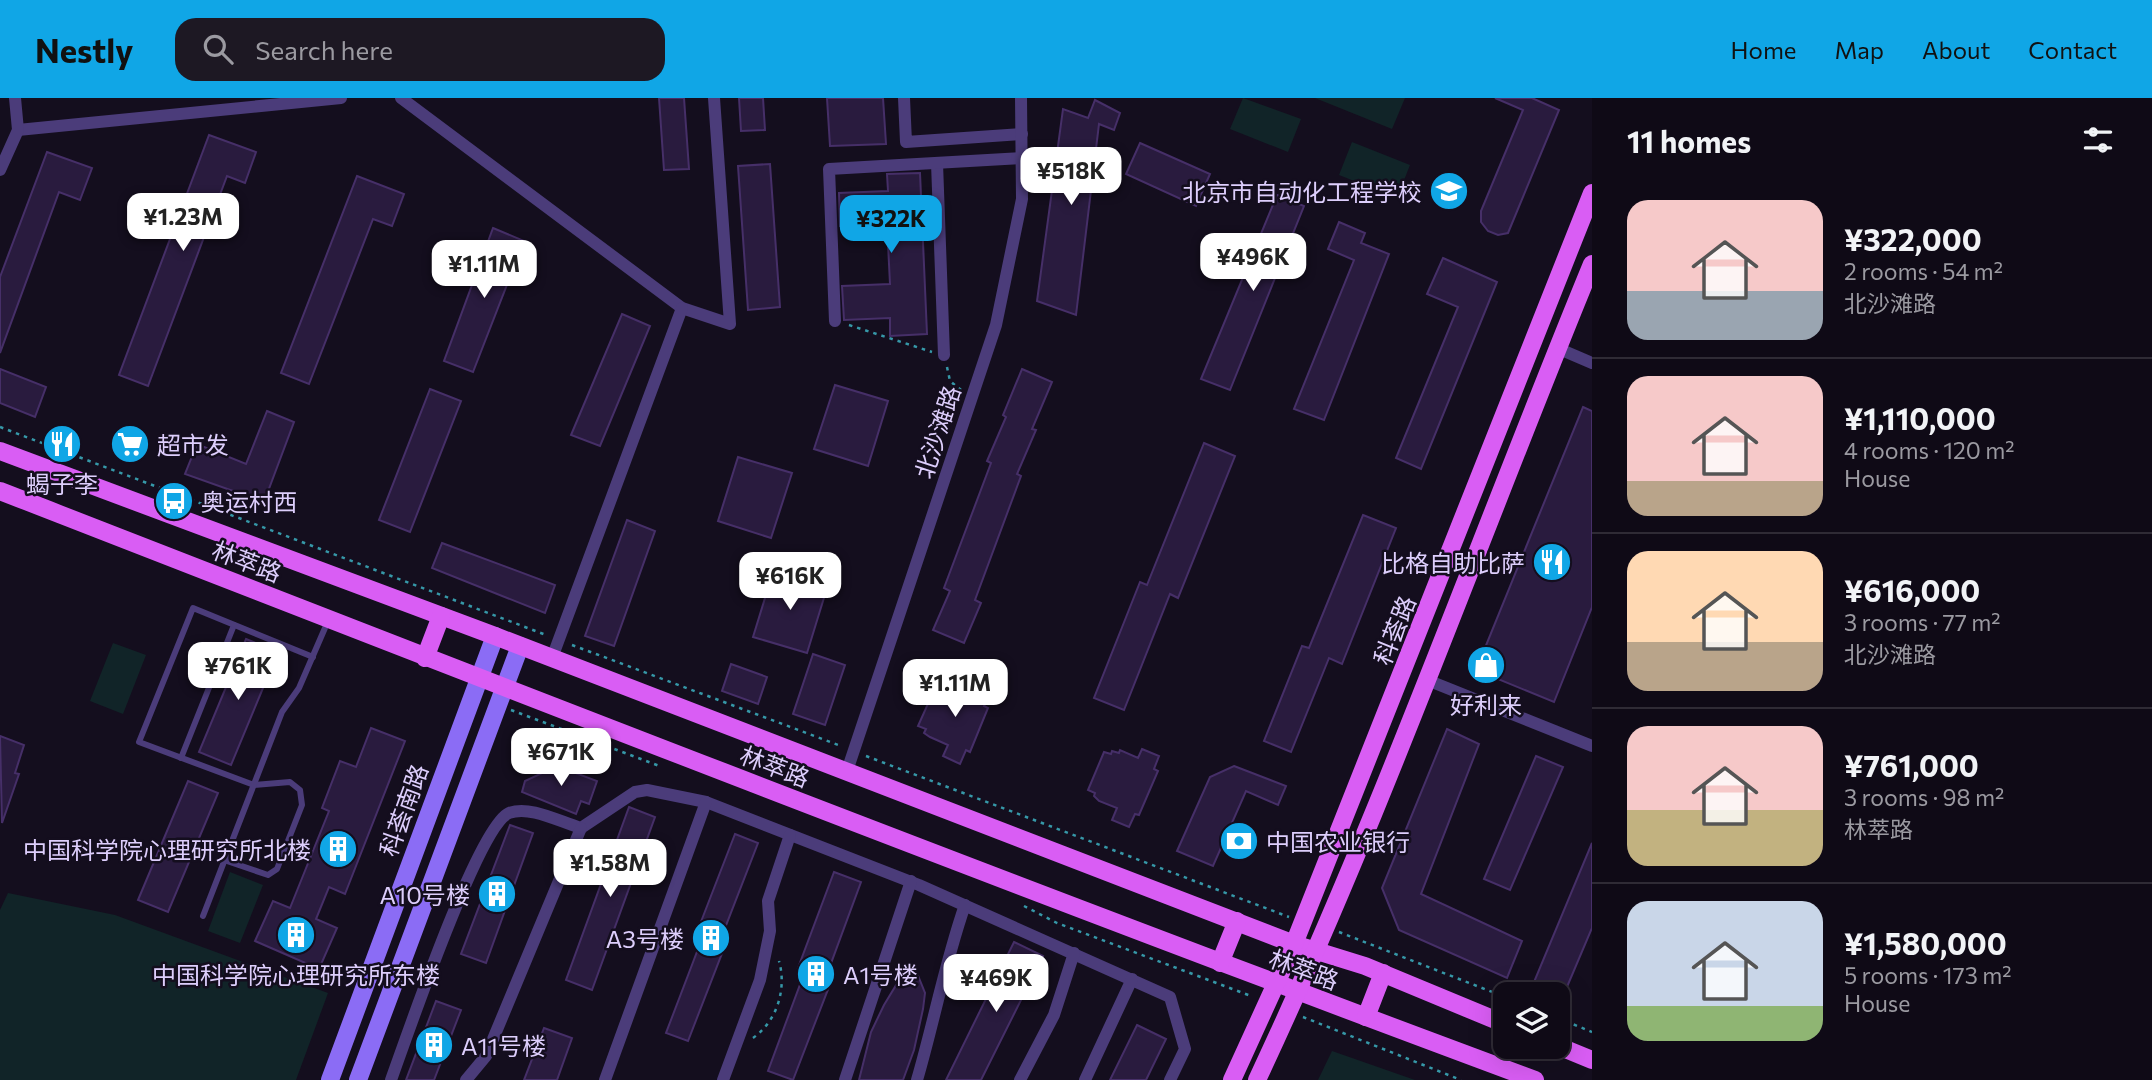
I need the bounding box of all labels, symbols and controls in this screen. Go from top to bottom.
search box [175,18,665,81]
text: Nestly [35,29,133,70]
icon: search [199,30,237,68]
text: Search here [255,34,393,65]
text: Home [1731,35,1797,64]
text: Map [1835,35,1884,64]
text: About [1922,35,1990,64]
text: Contact [2028,35,2117,64]
icon: filters [2079,121,2117,159]
text: 11 homes [1627,122,1751,159]
pin: ¥518K [1022,148,1120,207]
text: ¥518K [1036,156,1106,184]
school or university icon: 北京市自动化工程学校 [1428,170,1470,212]
place label: 北京市自动化工程学校 [1182,177,1422,206]
pin: ¥1.23M [126,194,240,253]
pin: ¥322K [842,195,940,255]
text: ¥1.23M [143,202,223,230]
text: ¥322K [856,204,926,232]
text: ¥322,000 [1844,220,1982,257]
icon: home [1683,228,1767,312]
pin: ¥496K [1204,234,1302,293]
pin: ¥1.11M [427,240,541,300]
text: ¥496K [1216,242,1290,270]
text: ¥1.11M [448,249,520,277]
text: 2 rooms · 54 m² [1844,257,2003,285]
text: 北沙滩路 [1844,289,1936,317]
street label: 北沙滩路 [908,382,966,482]
text: ¥1,110,000 [1844,399,1996,436]
icon: home [1683,404,1767,488]
restaurant icon: 蝎子李 [41,423,83,465]
supermarket icon: 超市发 [109,423,151,465]
place label: 超市发 [157,430,229,459]
text: 4 rooms · 120 m² [1844,436,2015,464]
text: House [1844,464,1910,492]
place label: 蝎子李 [26,469,98,498]
bus stop icon: 奥运村西 [153,480,195,522]
place label: 奥运村西 [201,487,297,516]
street label: 林萃路 [208,535,286,587]
restaurant icon: 比格自助比萨 [1531,541,1573,583]
place label: 比格自助比萨 [1381,548,1525,577]
pin: ¥616K [741,552,839,612]
text: ¥616K [755,561,825,589]
text: ¥616,000 [1844,571,1980,608]
icon: home [1683,579,1767,663]
street label: 科荟路 [1367,591,1421,669]
text: 3 rooms · 77 m² [1844,608,2001,636]
text: 北沙滩路 [1844,640,1936,668]
pin: ¥761K [189,642,287,702]
shop icon: 好利来 [1465,644,1507,686]
text: ¥761K [204,651,272,679]
pin: ¥1.11M [898,660,1012,719]
text: ¥1.11M [919,668,991,696]
place label: 好利来 [1450,690,1522,719]
pin: ¥671K [512,728,610,788]
text: ¥671K [527,737,595,765]
street label: 林萃路 [736,740,814,792]
text: ¥761,000 [1844,746,1979,783]
icon: home [1683,754,1767,838]
street label: 科荟南路 [373,760,433,860]
text: 3 rooms · 98 m² [1844,783,2004,811]
text: 林萃路 [1844,815,1913,843]
bank icon: 中国农业银行 [1218,820,1260,862]
place label: 中国农业银行 [1266,827,1410,856]
building icon: 中国科学院心理研究所北楼 [317,828,359,870]
place label: 中国科学院心理研究所北楼 [23,835,311,864]
pin: ¥1.58M [553,840,667,899]
text: ¥1.58M [569,848,651,876]
building icon: A10号楼 [476,873,518,915]
place label: A10号楼 [380,880,470,909]
building icon: 中国科学院心理研究所东楼 [275,914,317,956]
building icon: A3号楼 [690,917,732,959]
place label: A3号楼 [606,924,684,953]
text: ¥1,580,000 [1844,924,2007,961]
icon: home [1683,929,1767,1013]
street label: 林萃路 [1265,943,1343,995]
building icon: A1号楼 [795,953,837,995]
pin: ¥469K [947,954,1045,1014]
place label: 中国科学院心理研究所东楼 [152,960,440,989]
place label: A1号楼 [843,960,918,989]
text: 5 rooms · 173 m² [1844,961,2011,989]
text: ¥469K [959,963,1033,991]
map controls [1493,982,1570,1059]
button: layers [1493,982,1570,1059]
text: House [1844,989,1910,1017]
building icon: A11号楼 [413,1024,455,1066]
place label: A11号楼 [461,1031,546,1060]

